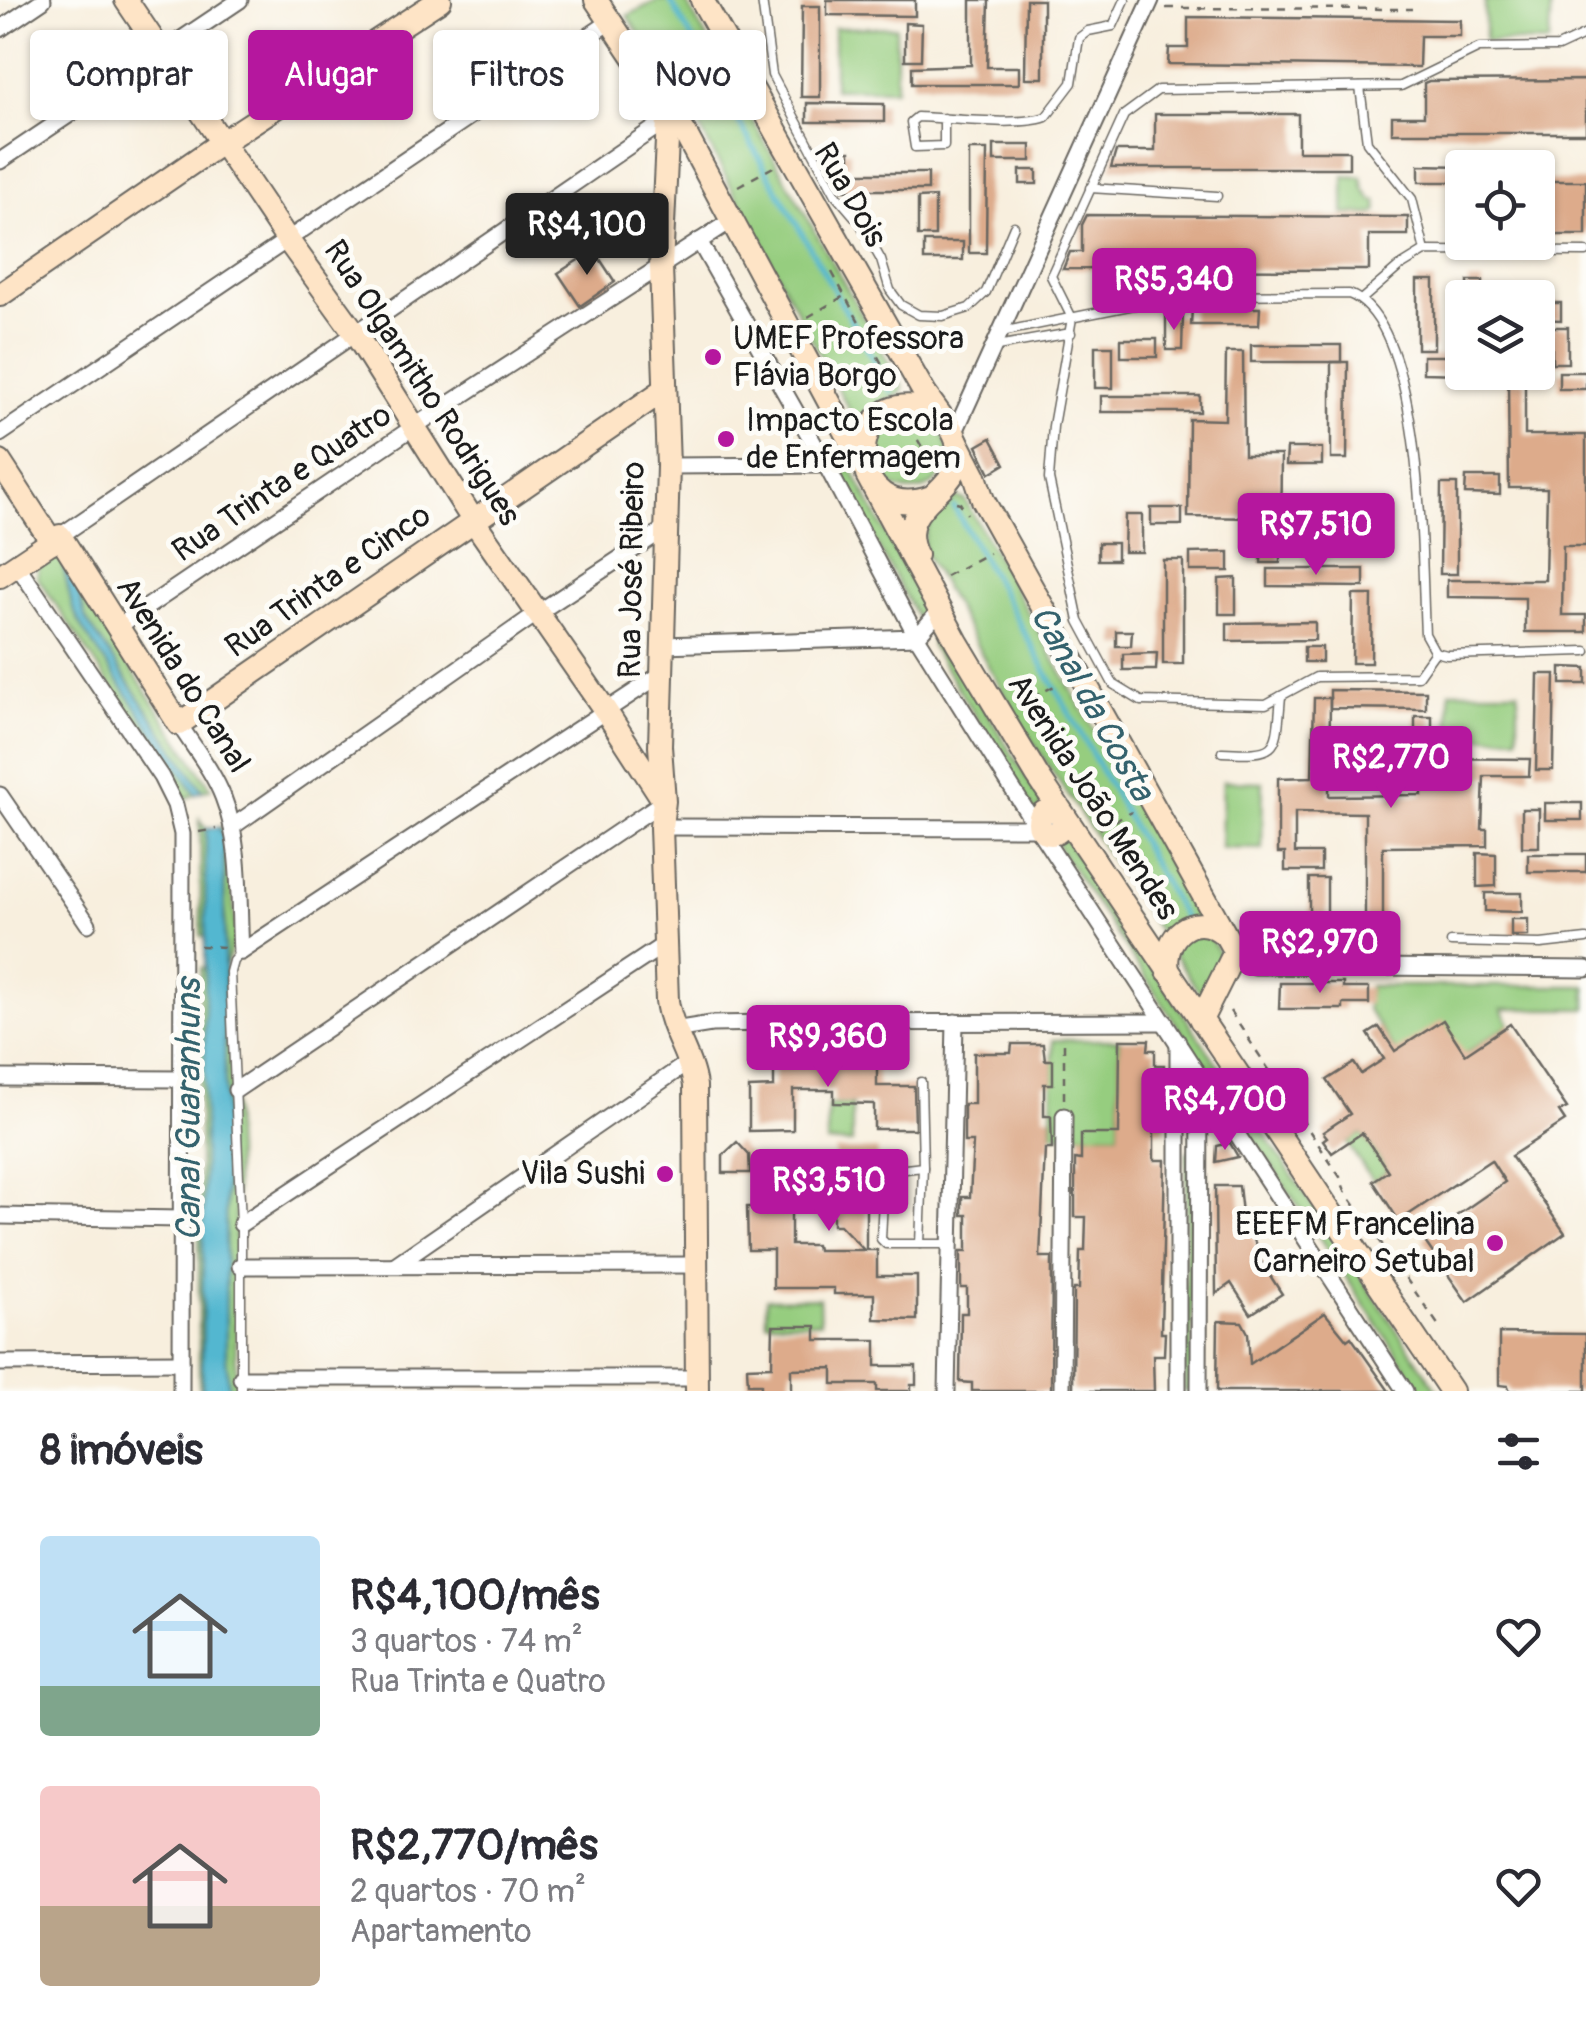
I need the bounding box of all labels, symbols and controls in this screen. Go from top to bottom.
chip: Comprar [30,30,228,120]
chip: Alugar [248,30,413,120]
chip: Filtros [433,30,599,120]
chip: Novo [619,30,766,120]
street label: Rua Dois [804,136,896,254]
map controls [1445,150,1555,390]
button: locate [1445,150,1555,260]
pin: R$4,100 [495,193,679,278]
text: R$4,100 [528,205,646,245]
street label: Rua Olgamitho Rodrigues [315,233,529,533]
pin: R$5,340 [1082,248,1266,333]
text: R$5,340 [1114,260,1234,300]
button: layers [1445,280,1555,390]
place label: UMEF Professora Flávia Borgo [733,319,964,396]
marker: UMEF Professora Flávia Borgo [702,346,724,368]
street label: Rua Trinta e Quatro [165,395,399,571]
place label: Impacto Escola de Enfermagem [746,401,961,478]
marker: Impacto Escola de Enfermagem [715,428,737,450]
street label: Rua José Ribeiro [610,461,654,679]
pin: R$7,510 [1224,493,1408,578]
street label: Rua Trinta e Cinco [217,495,439,667]
text: R$7,510 [1260,505,1372,545]
street label: Avenida do Canal [107,570,259,780]
water label: Canal da Costa [1020,598,1165,810]
street label: Avenida João Mendes [999,667,1187,927]
pin: R$2,770 [1299,726,1483,811]
text: R$2,770 [1332,738,1450,778]
pin: R$2,970 [1228,911,1412,996]
text: R$2,970 [1261,923,1379,963]
water label: Canal Guaranhuns [167,976,211,1241]
pin: R$9,360 [736,1005,920,1090]
text: R$9,360 [769,1017,887,1057]
pin: R$4,700 [1133,1068,1317,1153]
text: R$4,700 [1163,1080,1287,1120]
pin: R$3,510 [737,1149,921,1234]
place label: Vila Sushi [521,1154,645,1194]
text: R$3,510 [772,1161,886,1201]
marker: Vila Sushi [654,1163,676,1185]
place label: EEEFM Francelina Carneiro Setubal [1235,1205,1475,1282]
marker: EEEFM Francelina Carneiro Setubal [1484,1232,1506,1254]
icon: filters [1491,1424,1546,1479]
text: 8 imóveis [40,1425,203,1477]
text: R$4,100/mês [350,1570,599,1622]
icon: home [120,1576,240,1696]
icon: heart [1491,1609,1546,1664]
text: 3 quartos · 74 m² [350,1622,583,1662]
text: Rua Trinta e Quatro [350,1662,606,1702]
text: R$2,770/mês [350,1820,598,1872]
icon: home [120,1826,240,1946]
icon: heart [1491,1859,1546,1914]
text: 2 quartos · 70 m² [350,1872,586,1912]
text: Apartamento [350,1912,531,1952]

